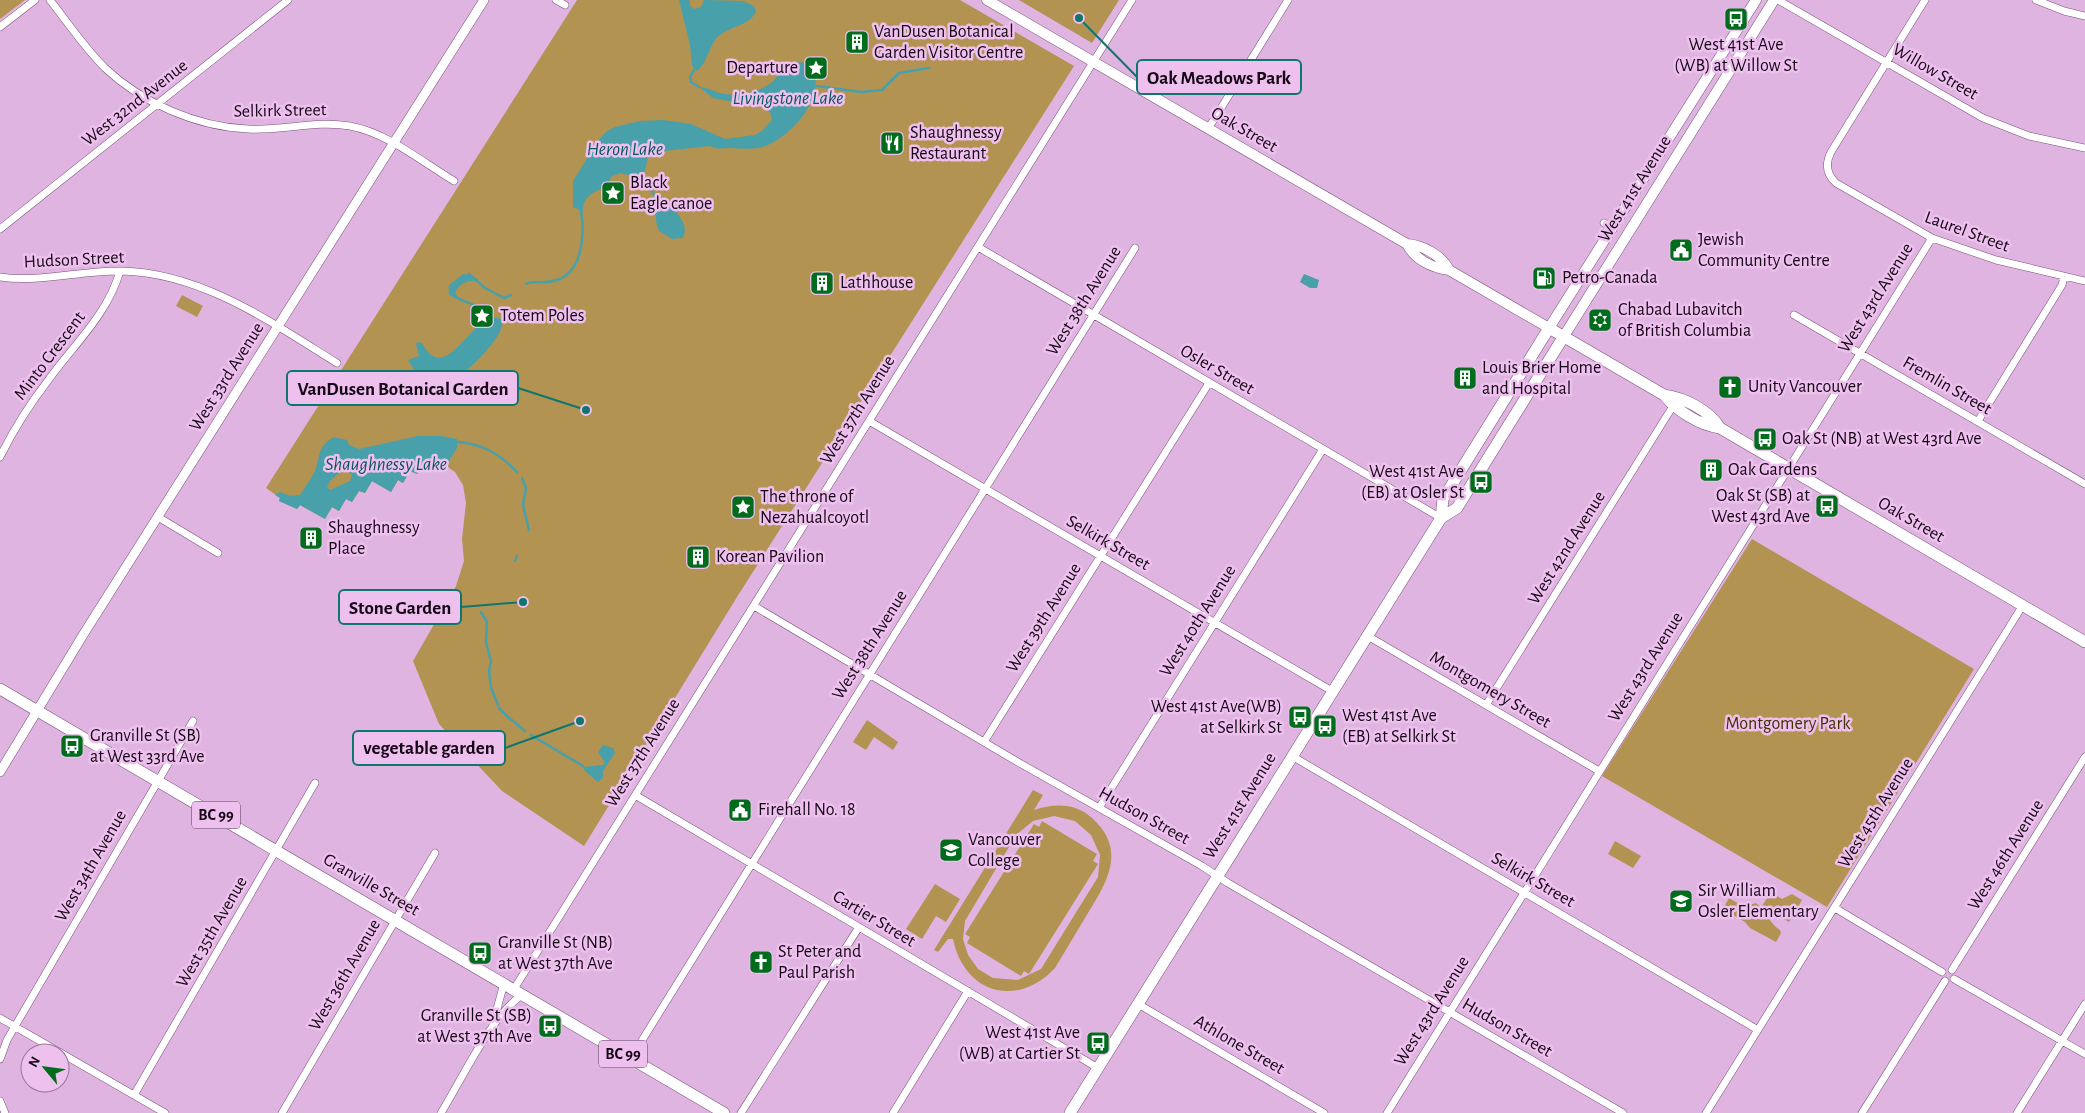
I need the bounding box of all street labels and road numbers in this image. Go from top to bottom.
street label: Willow Street [1889,40,1981,104]
street label: West 32nd Avenue [79,56,191,150]
street label: Selkirk Street [233,101,327,121]
street label: Oak Street [1208,104,1280,156]
street label: West 41st Avenue [1595,133,1675,245]
street label: Laurel Street [1922,208,2012,256]
street label: West 43rd Avenue [1835,240,1917,356]
street label: West 38th Avenue [1043,243,1125,359]
street label: Hudson Street [23,248,125,272]
street label: Minto Crescent [11,308,89,403]
street label: West 33rd Avenue [186,320,268,434]
street label: Osler Street [1177,342,1257,398]
street label: West 37th Avenue [817,352,899,468]
street label: Fremlin Street [1900,353,1995,419]
street label: West 42nd Avenue [1525,488,1609,608]
street label: Oak Street [1875,494,1947,546]
street label: Selkirk Street [1063,512,1153,574]
street label: West 39th Avenue [1003,560,1085,676]
street label: West 40th Avenue [1157,562,1239,680]
street label: West 38th Avenue [829,587,911,703]
street label: West 43rd Avenue [1605,609,1687,725]
street label: Montgomery Street [1426,648,1554,732]
street label: West 37th Avenue [602,695,684,811]
street label: West 41st Avenue [1200,750,1280,862]
street label: West 45th Avenue [1835,755,1917,871]
street label: Hudson Street [1096,784,1193,848]
street label: West 46th Avenue [1965,797,2047,913]
road number: BC 99 [192,802,240,828]
street label: West 34th Avenue [52,807,130,925]
street label: Selkirk Street [1488,849,1578,911]
street label: Granville Street [320,850,422,920]
street label: West 35th Avenue [173,874,251,990]
street label: Cartier Street [830,887,919,951]
street label: West 36th Avenue [306,916,384,1034]
street label: West 43rd Avenue [1391,953,1473,1069]
street label: Hudson Street [1459,995,1555,1061]
street label: Athlone Street [1191,1012,1288,1078]
road number: BC 99 [599,1040,647,1068]

